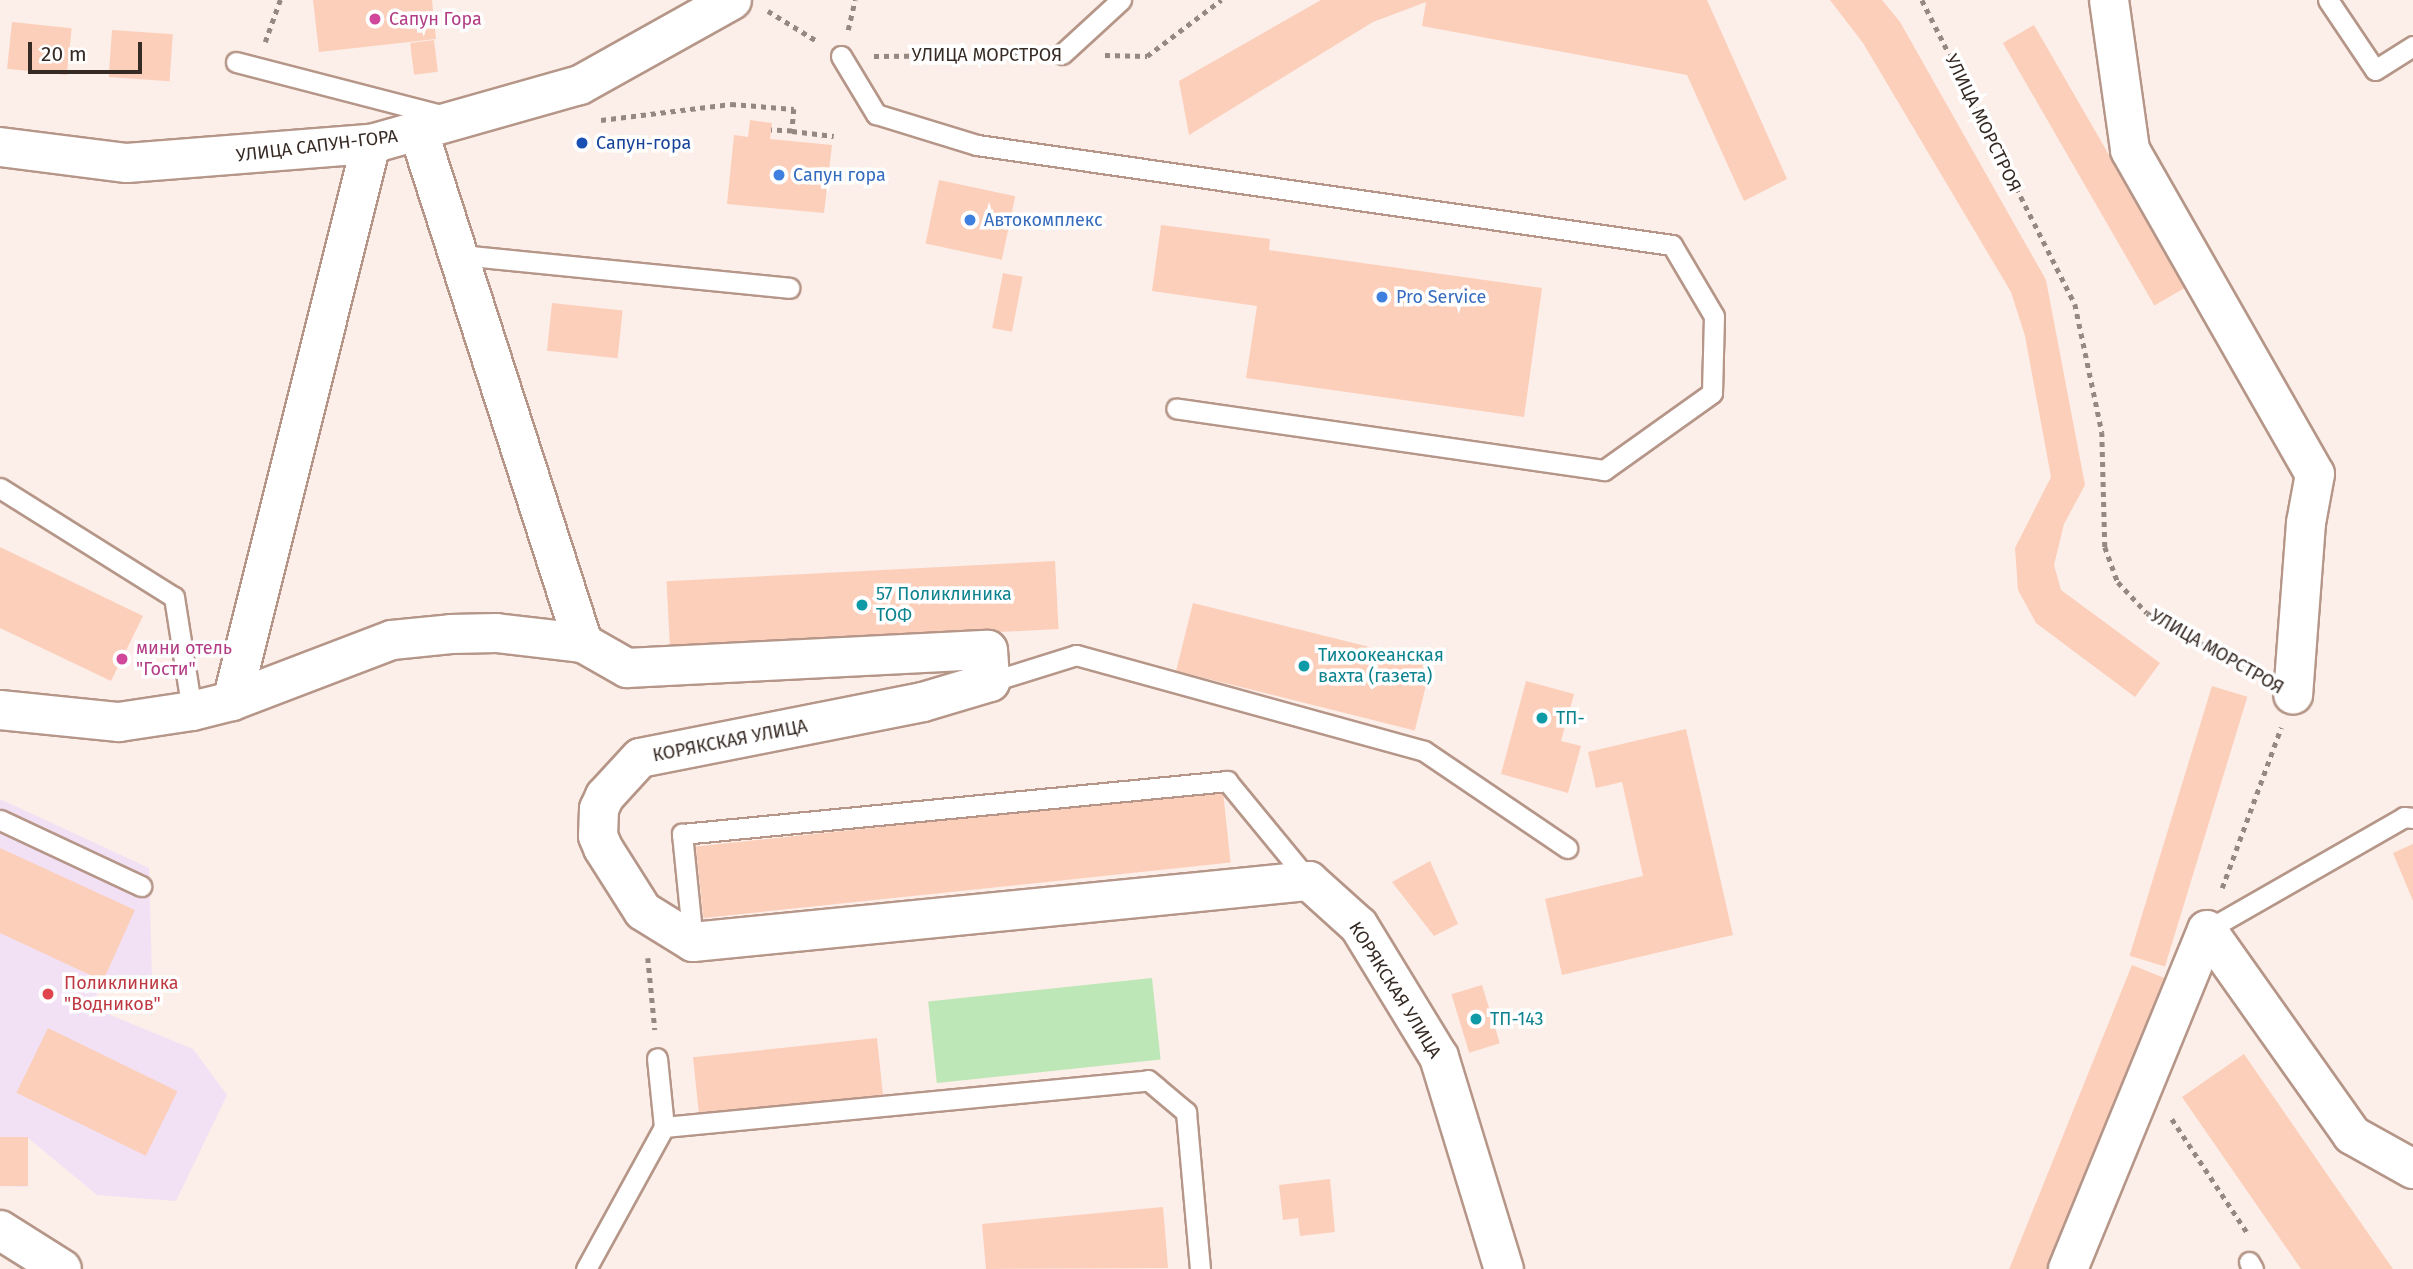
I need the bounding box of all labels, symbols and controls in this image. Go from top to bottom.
place label: Сапун Гора [389,8,482,30]
marker: Сапун Гора [367,11,383,27]
scale bar [32,28,145,72]
text: 20 m [41,41,87,67]
street label: УЛИЦА МОРСТРОЯ [912,44,1062,66]
street label: УЛИЦА МОРСТРОЯ [1940,51,2026,195]
street label: УЛИЦА САПУН-ГОРА [235,125,399,167]
place label: Сапун-гора [596,132,691,154]
marker: Сапун-гора [574,135,590,151]
place label: Сапун гора [793,164,886,186]
marker: Сапун гора [771,167,787,183]
place label: Автокомплекс [984,209,1103,231]
marker: Автокомплекс [962,212,978,228]
place label: Pro Service [1396,286,1486,308]
marker: Pro Service [1374,289,1390,305]
place label: 57 Поликлиника ТОФ [876,584,1012,626]
marker: 57 Поликлиника ТОФ [854,597,870,613]
street label: УЛИЦА МОРСТРОЯ [2147,605,2287,699]
place label: мини отель "Гости" [136,638,232,680]
place label: Тихоокеанская вахта (газета) [1318,645,1444,688]
marker: мини отель "Гости" [114,651,130,667]
marker: Тихоокеанская вахта (газета) [1296,658,1312,674]
place label: ТП- [1556,707,1585,729]
marker: ТП- [1534,710,1550,726]
street label: КОРЯКСКАЯ УЛИЦА [651,715,809,767]
street label: КОРЯКСКАЯ УЛИЦА [1344,918,1446,1062]
place label: Поликлиника "Водников" [64,973,178,1016]
marker: Поликлиника "Водников" [38,984,58,1004]
place label: ТП-143 [1490,1008,1543,1030]
marker: ТП-143 [1468,1011,1484,1027]

